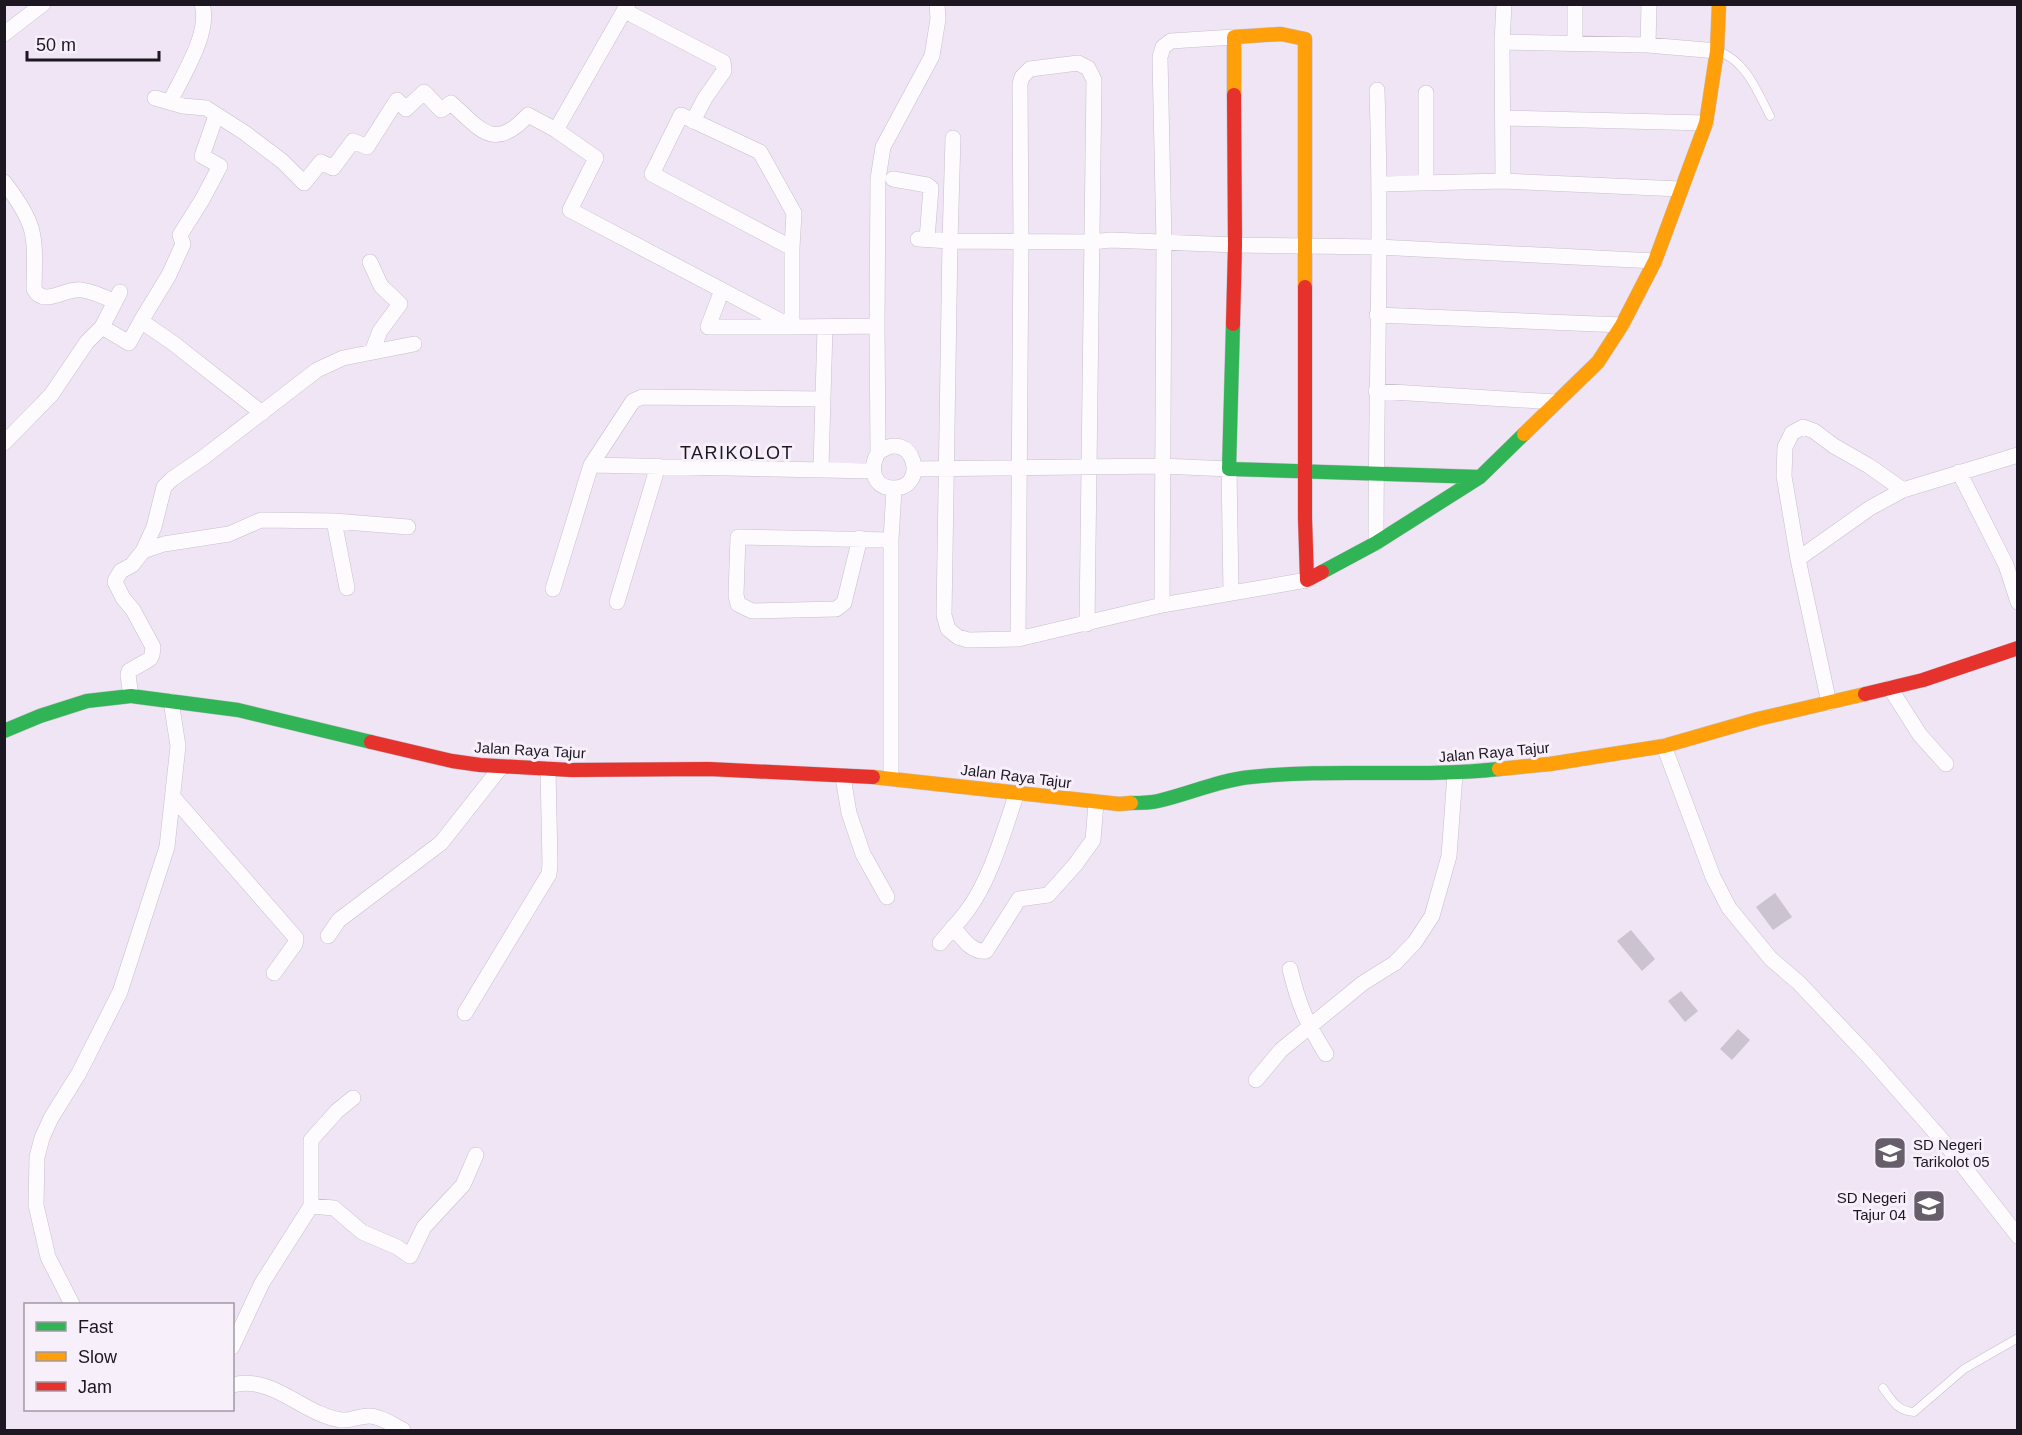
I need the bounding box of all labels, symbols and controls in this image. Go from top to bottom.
scale bar [27,24,159,62]
text: 50 m [36,35,76,55]
district label: TARIKOLOT [680,443,794,463]
street label: Jalan Raya Tajur [474,739,586,761]
street label: Jalan Raya Tajur [1438,739,1550,765]
street label: Jalan Raya Tajur [960,761,1072,791]
school or university icon: SD Negeri Tarikolot 05 [1872,1135,1908,1171]
place label: SD Negeri Tarikolot 05 [1913,1136,1990,1170]
school or university icon: SD Negeri Tajur 04 [1911,1188,1947,1224]
place label: SD Negeri Tajur 04 [1837,1189,1906,1223]
legend [24,1303,234,1411]
text: Fast [78,1317,113,1337]
text: Slow [78,1347,118,1367]
text: Jam [78,1377,112,1397]

